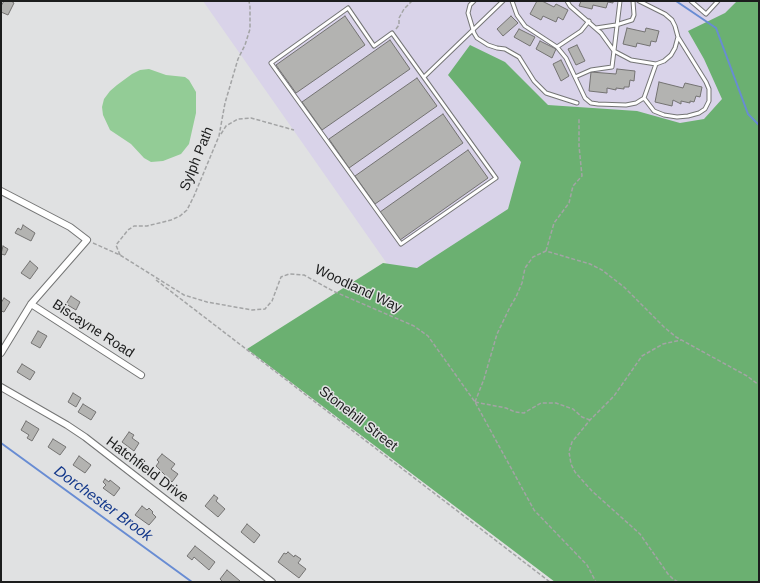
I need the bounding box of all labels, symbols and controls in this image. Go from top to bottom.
street label: Sylph Path [177,124,217,194]
street label: Woodland Way [312,261,404,317]
street label: Biscayne Road [49,296,137,362]
street label: Stonehill Street [315,383,401,455]
street label: Hatchfield Drive [102,434,192,506]
water label: Dorchester Brook [50,462,156,546]

